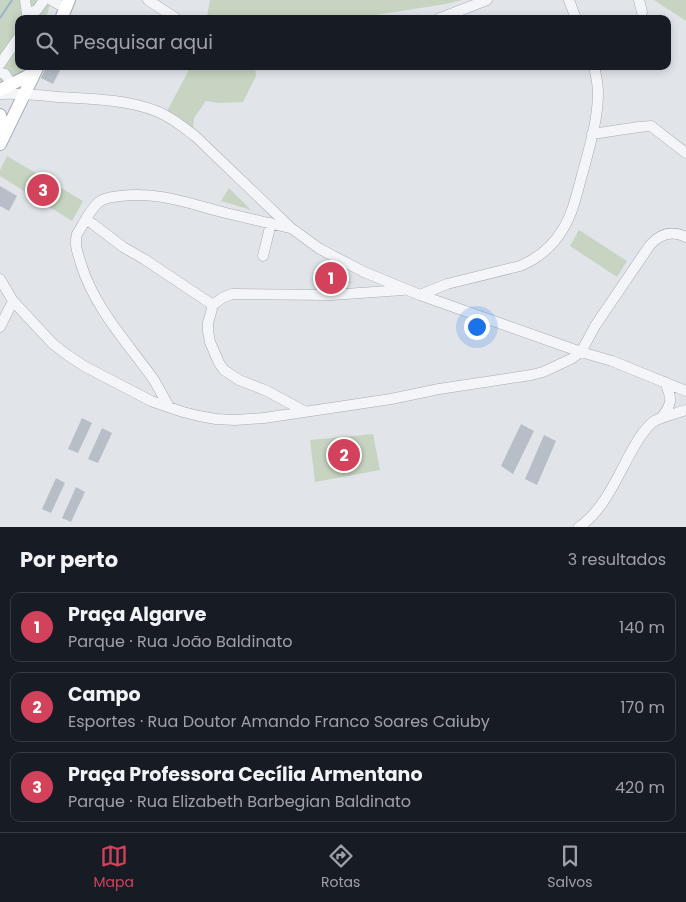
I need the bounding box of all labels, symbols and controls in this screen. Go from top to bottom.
search box [15,15,671,70]
icon: search [33,29,61,57]
text: Pesquisar aqui [73,29,213,56]
pin: 3 [27,171,59,209]
pin: 1 [315,259,347,297]
your location [464,314,490,340]
pin: 2 [328,436,360,474]
text: Por perto [20,545,118,574]
text: 3 resultados [568,548,666,571]
text: Praça Algarve [68,601,206,628]
text: 1 [34,616,40,639]
text: 140 m [619,616,665,639]
text: Parque · Rua João Baldinato [68,630,293,653]
text: Campo [68,681,141,708]
text: 2 [32,696,42,719]
text: 170 m [620,696,665,719]
text: Esportes · Rua Doutor Amando Franco Soares Caiuby [68,710,490,733]
text: Praça Professora Cecília Armentano [68,761,423,788]
text: 3 [32,776,42,799]
text: 420 m [615,776,665,799]
text: Parque · Rua Elizabeth Barbegian Baldinato [68,790,411,813]
tab: Mapa [93,842,134,893]
tab: Rotas [321,842,360,893]
tab: Salvos [547,842,593,893]

